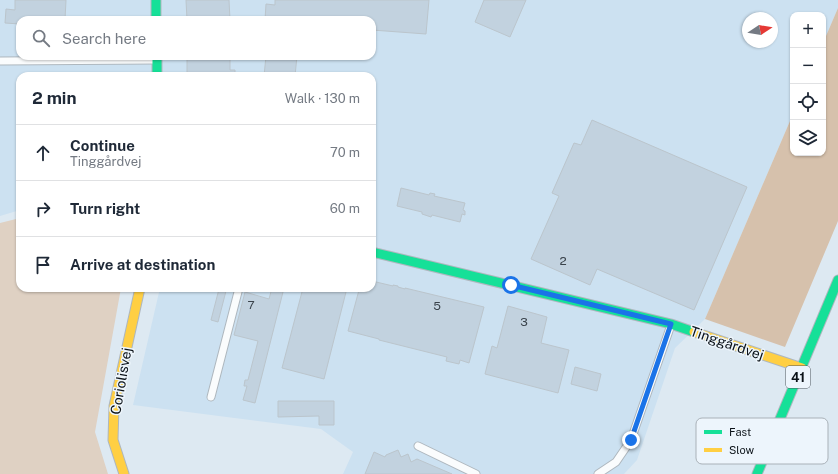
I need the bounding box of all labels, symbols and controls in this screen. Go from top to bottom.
north arrow [742,12,778,48]
map controls [790,12,826,156]
button: + [790,12,826,48]
search box [16,16,376,60]
icon: search [30,27,52,49]
text: Search here [62,30,146,47]
button: − [790,48,826,84]
button: locate [790,84,826,120]
text: 2 min [32,88,77,108]
text: Walk · 130 m [285,91,360,106]
button: layers [790,120,826,156]
text: Continue [70,137,135,154]
icon: ahead [32,142,54,164]
text: 70 m [330,145,360,160]
text: Tinggårdvej [70,154,141,169]
icon: right [32,198,54,220]
text: Turn right [70,200,140,217]
text: 60 m [330,201,360,216]
icon: arrive [32,254,54,276]
house number: 2 [559,254,567,268]
text: Arrive at destination [70,256,215,273]
route start [502,276,520,294]
house number: 7 [247,298,255,312]
house number: 5 [433,299,441,313]
house number: 3 [520,315,528,329]
street label: Tinggårdvej [688,323,766,363]
street label: Coriolisvej [107,346,135,416]
road number: 41 [786,366,810,388]
legend [696,418,828,464]
text: Fast [729,426,751,438]
route end [622,431,640,449]
text: Slow [729,444,755,456]

